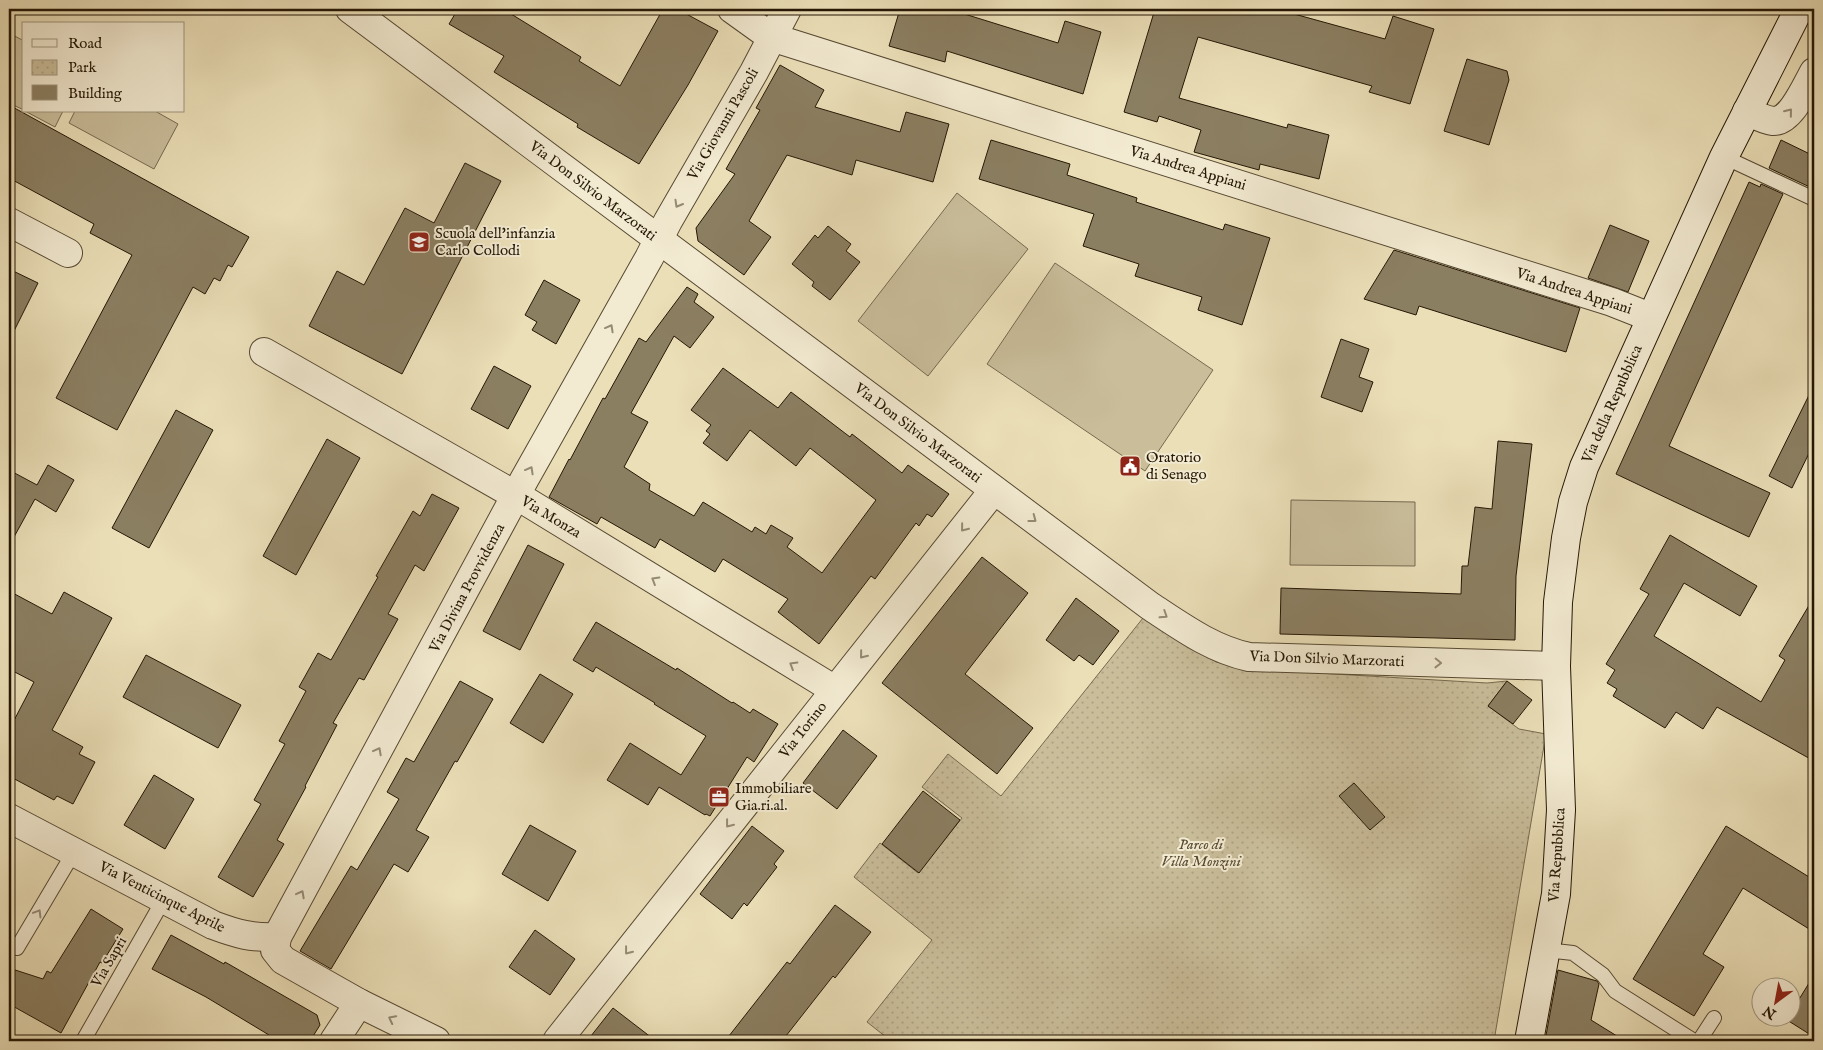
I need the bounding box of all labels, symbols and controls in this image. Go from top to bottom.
legend [22,22,185,112]
text: Road [68,34,103,53]
text: Park [68,58,98,77]
street label: Via Giovanni Pascoli [683,64,763,184]
text: Building [68,84,123,103]
one-way arrow [1783,109,1792,118]
street label: Via Don Silvio Marzorati [525,136,661,245]
street label: Via Andrea Appiani [1127,141,1248,195]
one-way arrow [674,198,684,207]
place label: Scuola dell'infanzia Carlo Collodi [435,224,556,260]
school or university icon: Scuola dell'infanzia Carlo Collodi [407,230,431,254]
street label: Via Andrea Appiani [1513,263,1634,319]
one-way arrow [603,325,613,334]
street label: Via della Repubblica [1577,341,1647,467]
street label: Via Don Silvio Marzorati [850,378,986,487]
place label: Oratorio di Senago [1146,448,1207,484]
public building icon: Oratorio di Senago [1118,454,1142,478]
one-way arrow [524,466,534,475]
street label: Via Monza [517,491,585,543]
one-way arrow [1027,513,1037,522]
street label: Via Divina Provvidenza [424,520,509,657]
one-way arrow [961,522,969,531]
one-way arrow [651,577,660,587]
one-way arrow [1158,609,1168,618]
street label: Via Don Silvio Marzorati [1248,647,1405,671]
one-way arrow [859,650,868,659]
one-way arrow [1435,658,1443,668]
one-way arrow [790,661,799,671]
street label: Via Torino [774,698,831,763]
one-way arrow [372,748,382,757]
place label: Immobiliare Gia.ri.al. [735,779,812,815]
office icon: Immobiliare Gia.ri.al. [707,785,731,809]
street label: Via Repubblica [1544,807,1570,904]
one-way arrow [727,818,735,827]
park label: Parco di Villa Monzini [1161,835,1242,871]
street label: Via Venticinque Aprile [95,857,228,937]
one-way arrow [294,891,304,900]
one-way arrow [31,910,41,919]
street label: Via Sapri [86,933,131,992]
one-way arrow [625,946,634,955]
north arrow [1750,978,1800,1028]
text: N [1760,1001,1780,1024]
one-way arrow [388,1015,397,1025]

